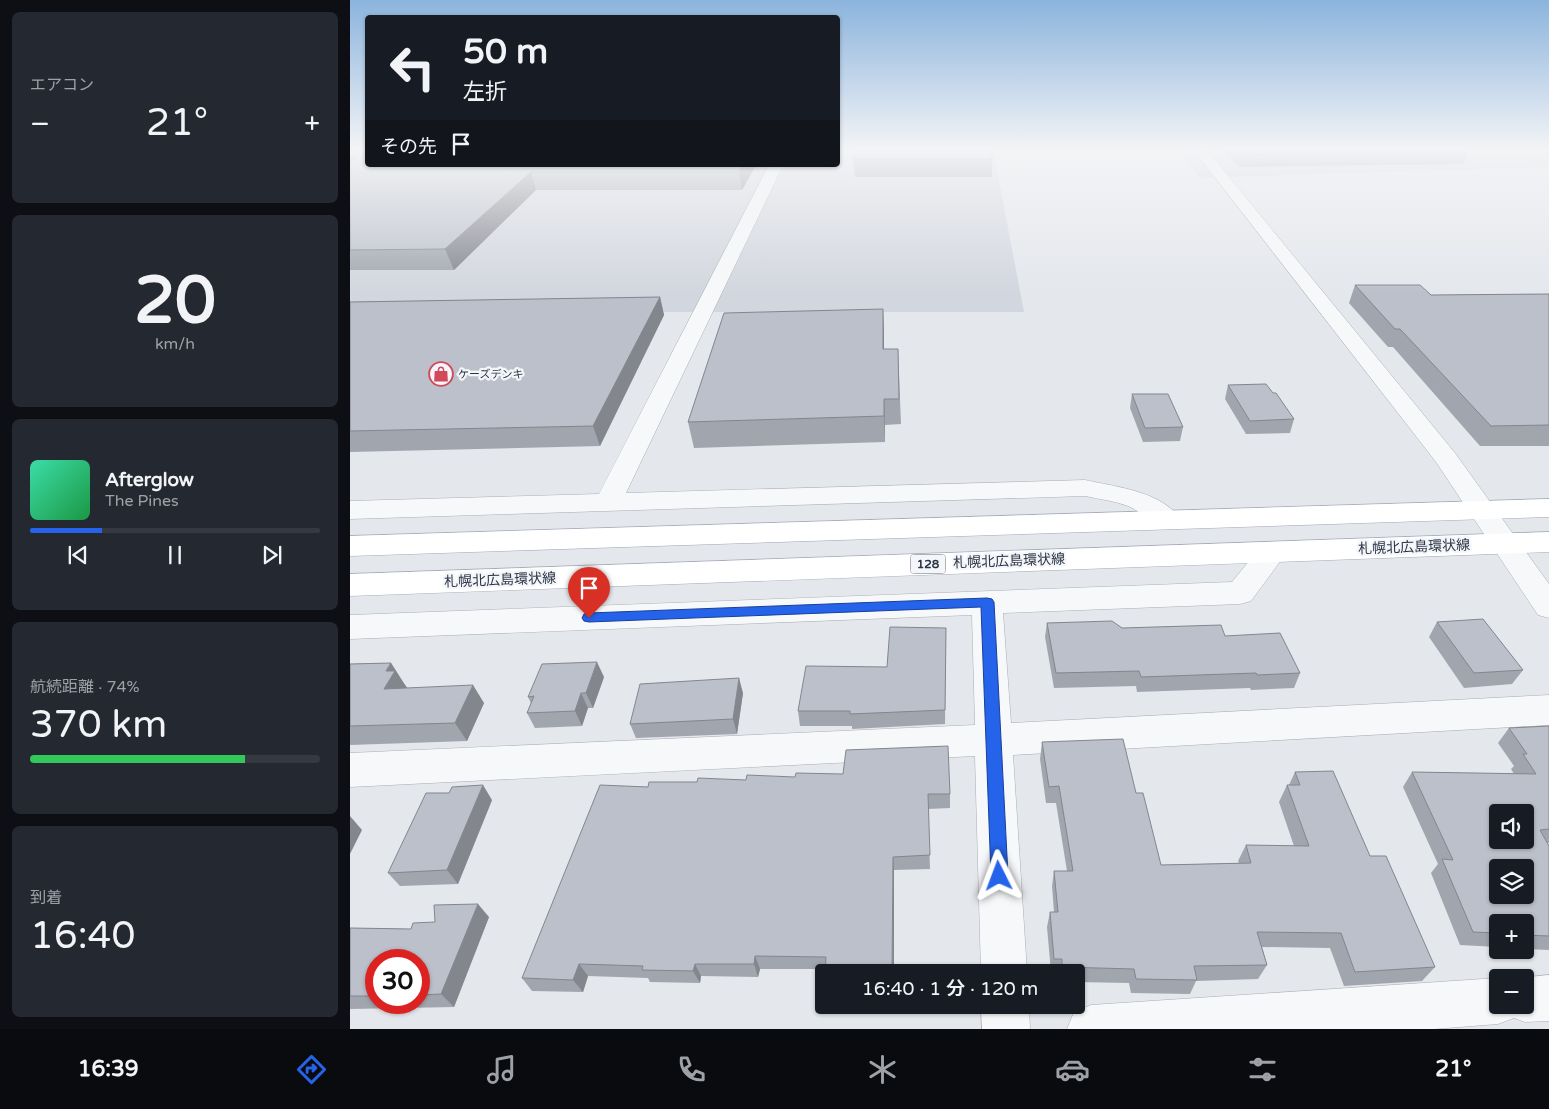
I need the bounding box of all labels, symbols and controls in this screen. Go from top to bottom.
text: 50 m [463,31,548,73]
icon: left [380,35,445,100]
text: エアコン [30,75,94,95]
text: 左折 [463,79,507,105]
text: 21° [146,100,208,146]
text: − [30,107,50,141]
text: + [304,107,320,141]
icon: arrive [447,130,475,158]
text: その先 [380,136,437,158]
text: 20 [134,262,216,341]
text: km/h [155,334,195,354]
shop icon: ケーズデンキ [428,361,454,387]
place label: ケーズデンキ [458,368,523,381]
text: Afterglow [105,469,194,491]
text: The Pines [105,491,179,511]
street label: 札幌北広島環状線 [1358,537,1470,557]
icon: previous [64,541,92,569]
icon: pause [161,541,189,569]
icon: next [258,541,286,569]
street label: 札幌北広島環状線 [953,551,1065,571]
road number: 128 [910,554,946,574]
pin [568,567,610,618]
street label: 札幌北広島環状線 [444,570,556,590]
icon: arrive [575,574,603,602]
text: 航続距離 · 74% [30,677,140,697]
text: 370 km [30,702,167,748]
map controls [1489,804,1534,1014]
button: sound [1489,804,1534,849]
position arrow [972,849,1024,901]
button: layers [1489,859,1534,904]
text: 到着 [30,888,62,908]
text: 16:40 [30,913,135,959]
button: + [1489,914,1534,959]
speed limit sign: 30 [365,949,430,1014]
button: − [1489,969,1534,1014]
text: 16:40 · 1 分 · 120 m [862,978,1038,1000]
icon: directions [294,1052,329,1087]
icon: music [484,1052,519,1087]
icon: phone [674,1052,709,1087]
icon: climate [865,1052,900,1087]
icon: car [1055,1052,1090,1087]
icon: filters [1245,1052,1280,1087]
text: 16:39 [78,1056,139,1082]
text: 21° [1435,1056,1471,1082]

